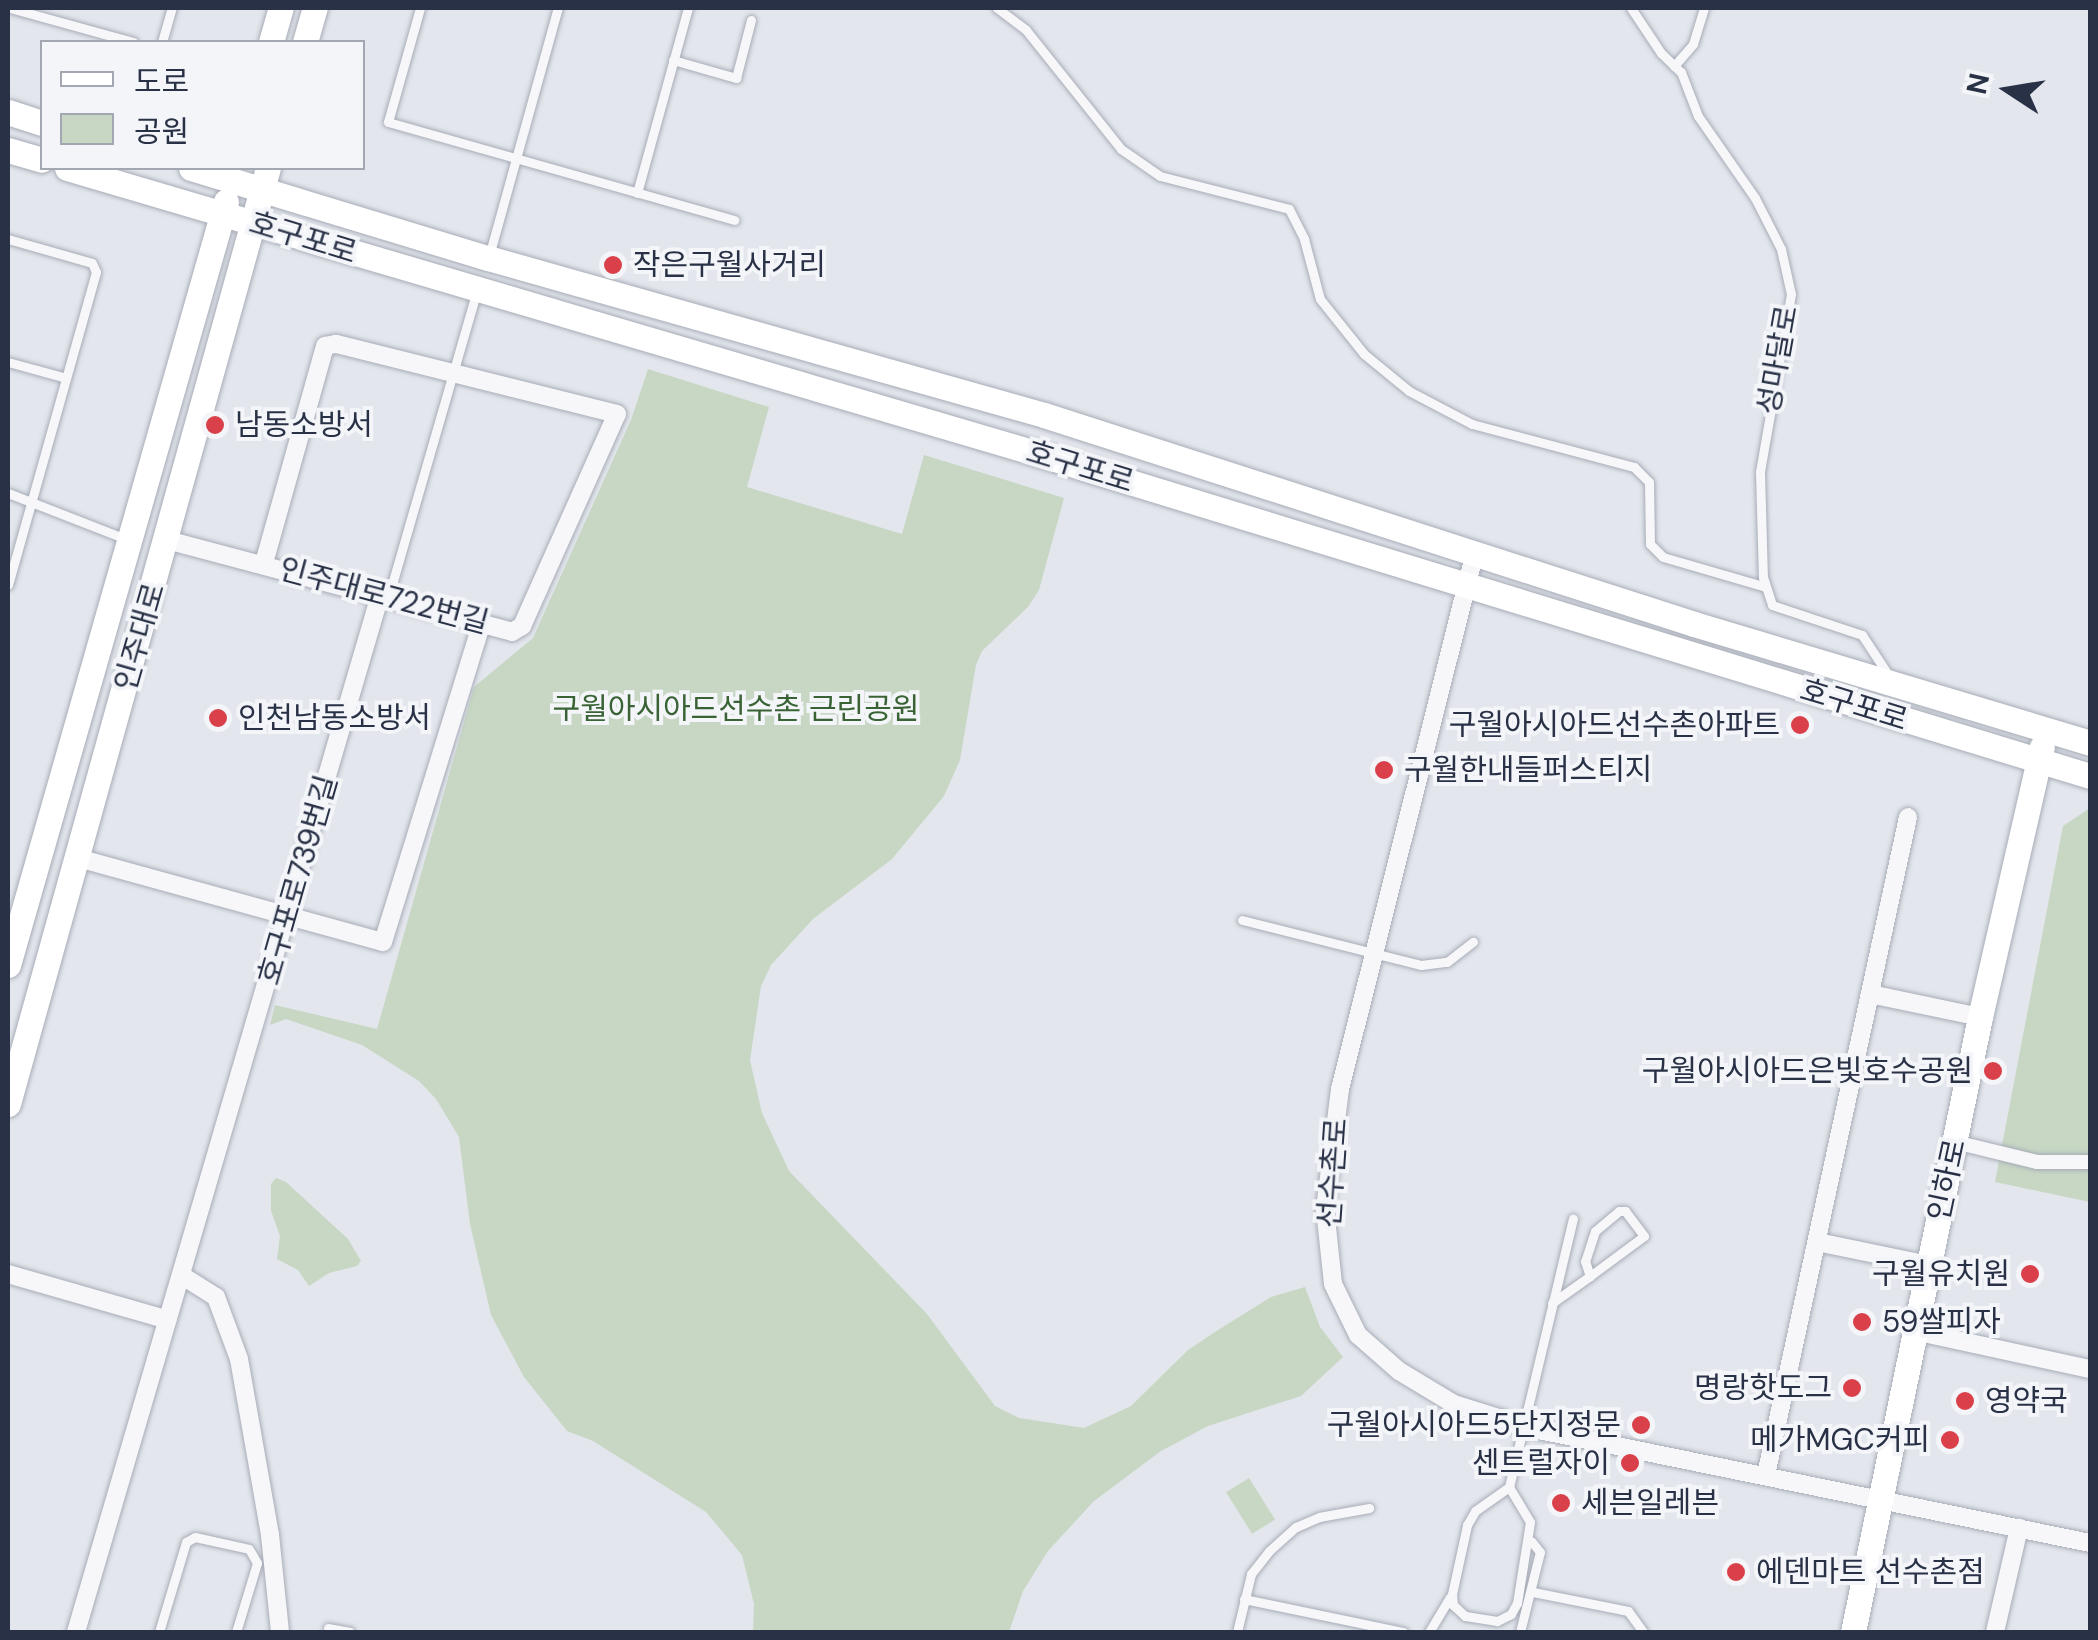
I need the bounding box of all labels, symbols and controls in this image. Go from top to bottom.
legend [40,40,365,170]
north arrow [1958,40,2058,140]
text: 도로 [134,62,189,101]
text: N [1958,70,1998,98]
text: 공원 [134,112,189,151]
street label: 호구포로 [245,205,361,271]
place label: 작은구월사거리 [633,247,826,283]
marker: 작은구월사거리 [602,254,624,276]
street label: 성마달로 [1751,303,1805,417]
place label: 남동소방서 [235,407,373,443]
marker: 남동소방서 [204,414,226,436]
street label: 호구포로 [1022,434,1138,500]
street label: 인주대로722번길 [275,551,493,641]
street label: 인주대로 [107,579,173,695]
street label: 호구포로 [1796,672,1912,738]
park label: 구월아시아드선수촌 근린공원 [553,691,919,727]
place label: 인천남동소방서 [238,700,431,736]
marker: 인천남동소방서 [207,707,229,729]
place label: 구월아시아드선수촌아파트 [1449,707,1780,743]
marker: 구월아시아드선수촌아파트 [1789,714,1811,736]
place label: 구월한내들퍼스티지 [1404,752,1652,788]
marker: 구월한내들퍼스티지 [1373,759,1395,781]
street label: 호구포로739번길 [251,771,345,989]
place label: 구월아시아드은빛호수공원 [1642,1053,1973,1089]
marker: 구월아시아드은빛호수공원 [1982,1060,2004,1082]
street label: 선수촌로 [1311,1117,1355,1229]
street label: 인하로 [1921,1136,1973,1224]
place label: 구월유치원 [1872,1256,2010,1292]
marker: 구월유치원 [2019,1263,2041,1285]
place label: 59쌀피자 [1882,1304,2001,1340]
marker: 59쌀피자 [1851,1311,1873,1333]
place label: 명랑핫도그 [1694,1370,1832,1406]
marker: 명랑핫도그 [1841,1377,1863,1399]
place label: 영약국 [1985,1383,2068,1419]
marker: 영약국 [1954,1390,1976,1412]
place label: 구월아시아드5단지정문 [1327,1407,1621,1443]
marker: 구월아시아드5단지정문 [1630,1414,1652,1436]
place label: 메가MGC커피 [1750,1422,1930,1458]
marker: 메가MGC커피 [1939,1429,1961,1451]
place label: 센트럴자이 [1472,1445,1610,1481]
marker: 센트럴자이 [1619,1452,1641,1474]
place label: 세븐일레븐 [1581,1485,1719,1521]
marker: 세븐일레븐 [1550,1492,1572,1514]
place label: 에덴마트 선수촌점 [1756,1554,1985,1590]
marker: 에덴마트 선수촌점 [1725,1561,1747,1583]

